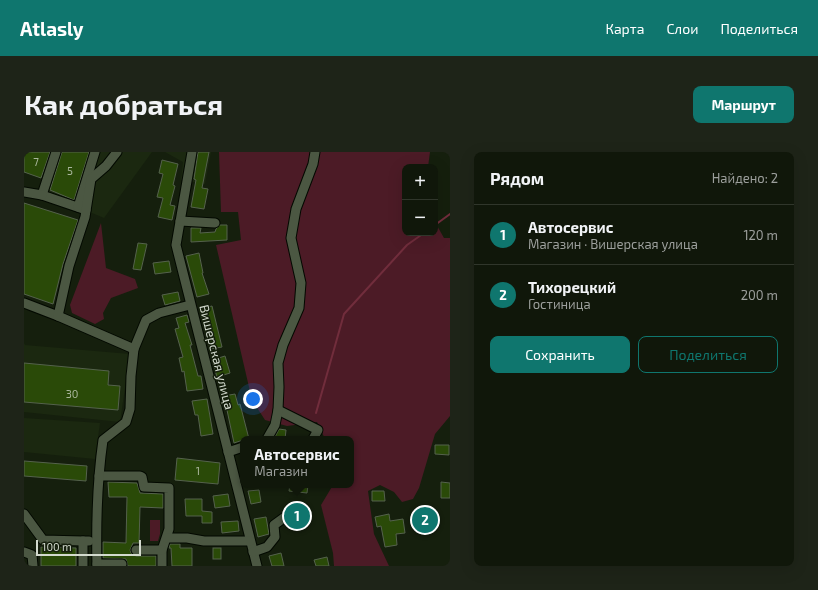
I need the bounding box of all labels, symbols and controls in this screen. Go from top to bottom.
text: Atlasly [20,17,84,40]
text: Карта [605,20,644,37]
text: Слои [666,20,698,37]
text: Поделиться [720,20,798,37]
button: Маршрут [693,86,794,123]
text: Как добраться [24,87,223,121]
house number: 7 [33,155,39,168]
house number: 5 [67,164,73,177]
map controls [402,164,438,236]
button: + [402,164,438,200]
text: Рядом [490,168,544,188]
text: Найдено: 2 [712,170,778,186]
button: − [402,200,438,236]
text: Автосервис [528,218,613,236]
text: 1 [500,227,506,243]
text: 120 m [743,227,778,243]
text: Магазин · Вишерская улица [528,236,698,252]
text: Тихорецкий [528,278,616,296]
text: 2 [499,287,507,303]
text: 200 m [741,287,778,303]
text: Гостиница [528,296,591,312]
street label: Вишерская улица [196,303,238,411]
button: Сохранить [490,336,630,373]
button: Поделиться [638,336,778,373]
house number: 30 [66,387,78,400]
your location [243,389,263,409]
popup [240,436,354,488]
text: Автосервис [254,445,340,463]
text: Магазин [254,463,308,479]
house number: 1 [196,464,200,477]
pin: 1 [284,501,310,531]
pin: 2 [412,505,438,535]
scale bar [36,538,141,557]
text: 100 m [42,540,72,553]

